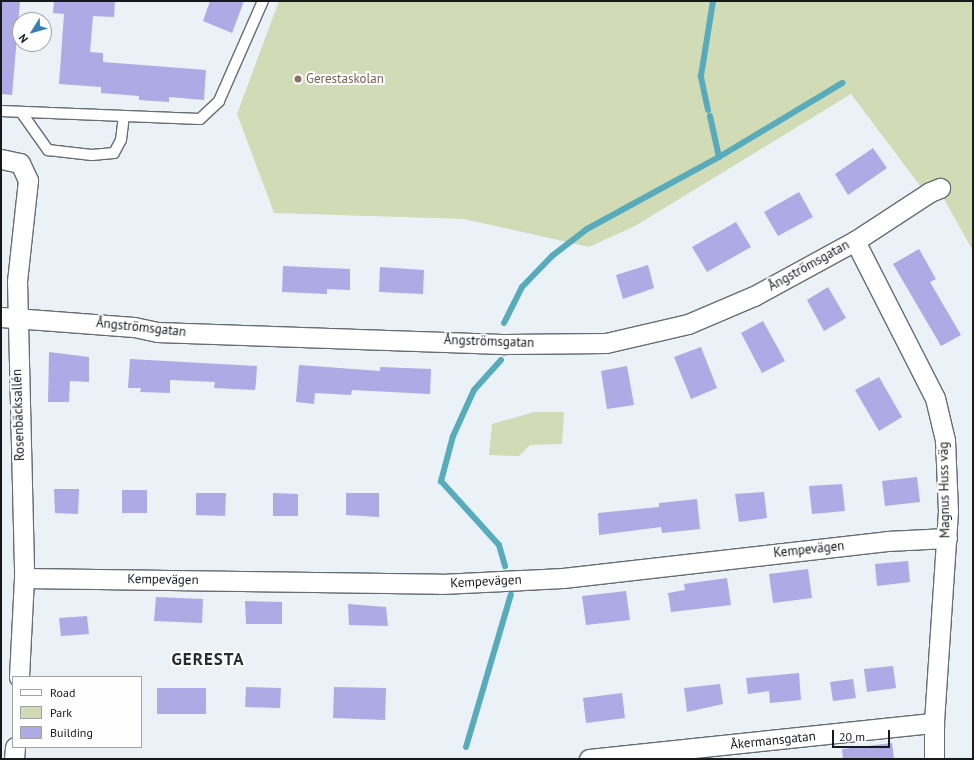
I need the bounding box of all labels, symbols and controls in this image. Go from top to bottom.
north arrow [12,12,52,52]
text: N [15,32,31,46]
place label: Gerestaskolan [306,71,384,87]
marker: Gerestaskolan [293,74,303,84]
street label: Ångströmsgatan [766,237,852,295]
street label: Ångströmsgatan [95,316,187,340]
street label: Ångströmsgatan [444,333,534,351]
street label: Rosenbäcksallén [10,369,28,461]
street label: Magnus Huss väg [936,442,954,538]
street label: Kempevägen [773,539,845,561]
street label: Kempevägen [127,572,199,588]
street label: Kempevägen [450,572,522,592]
district label: GERESTA [172,650,244,670]
legend [12,676,142,748]
text: Road [50,685,75,700]
text: Park [50,705,72,720]
scale bar [834,722,892,748]
text: Building [50,725,93,740]
street label: Åkermansgatan [730,729,816,753]
text: 20 m [839,729,865,744]

